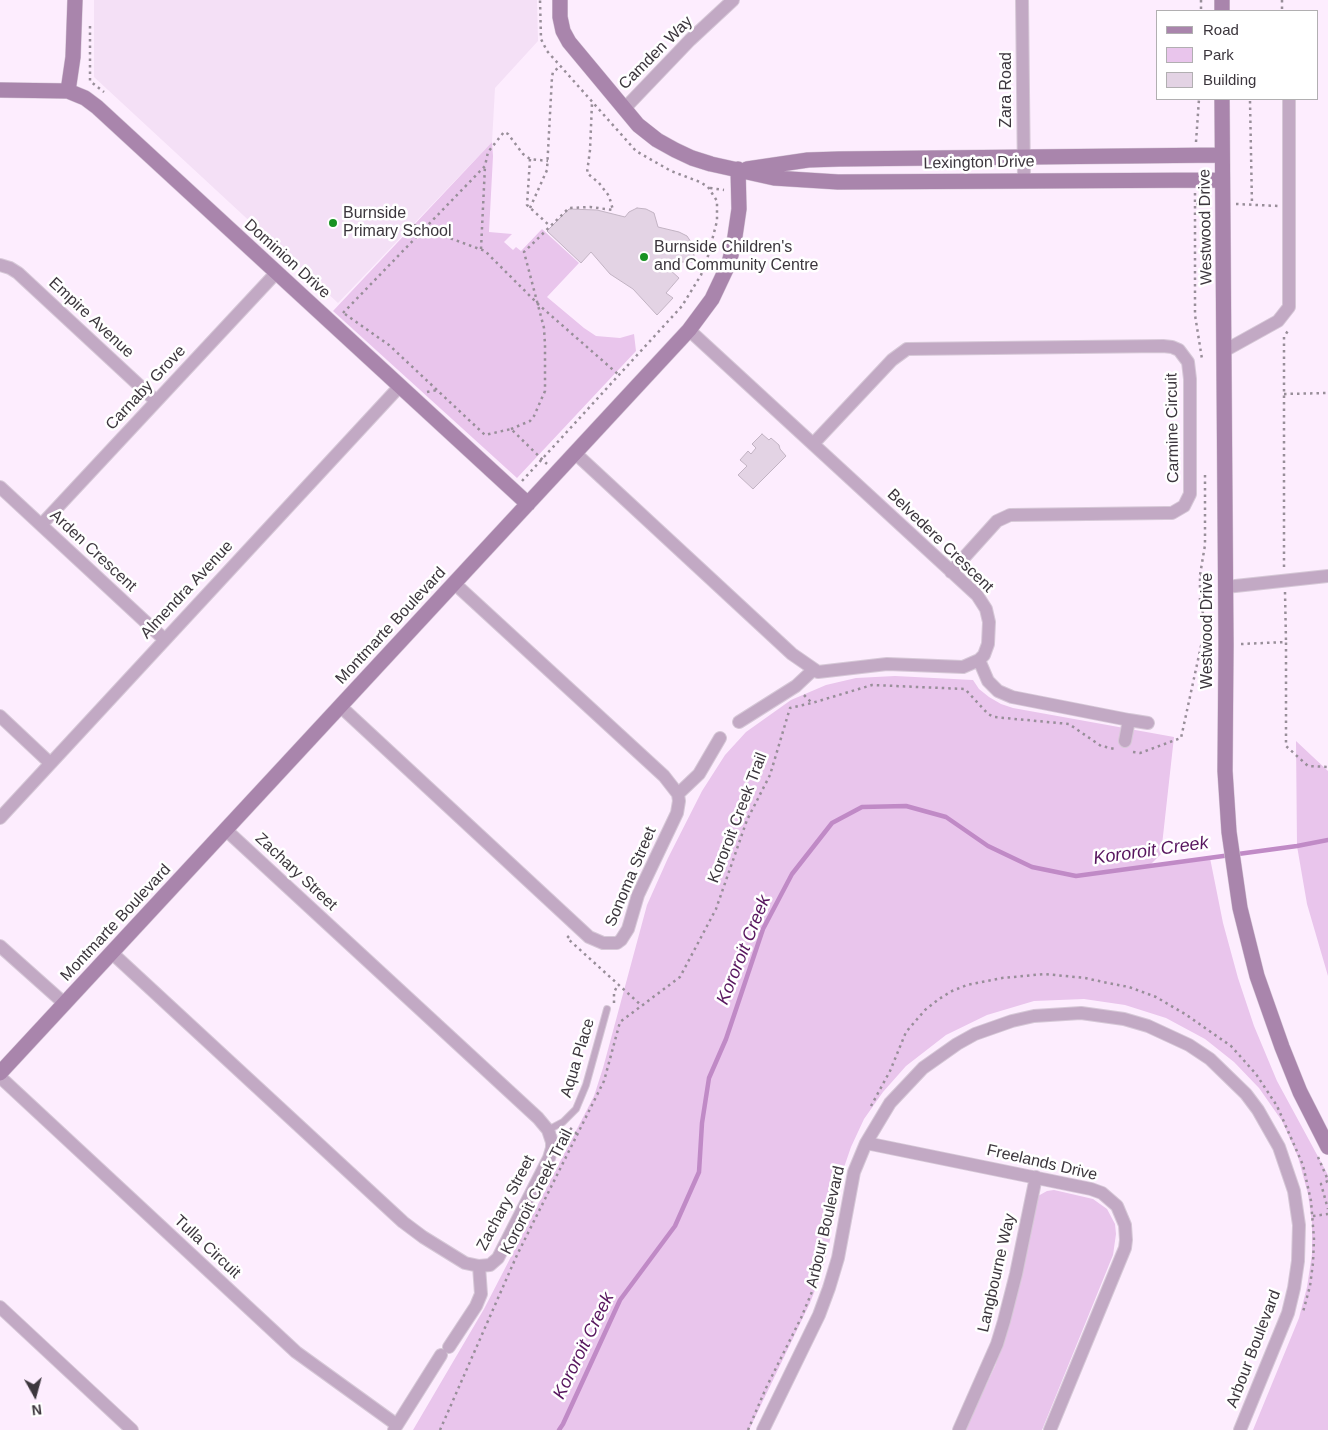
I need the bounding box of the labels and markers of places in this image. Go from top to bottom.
place label: Burnside Primary School [343,204,451,242]
marker: Burnside Primary School [327,217,339,229]
place label: Burnside Children's and Community Centre [654,238,819,276]
marker: Burnside Children's and Community Centre [638,251,650,263]

